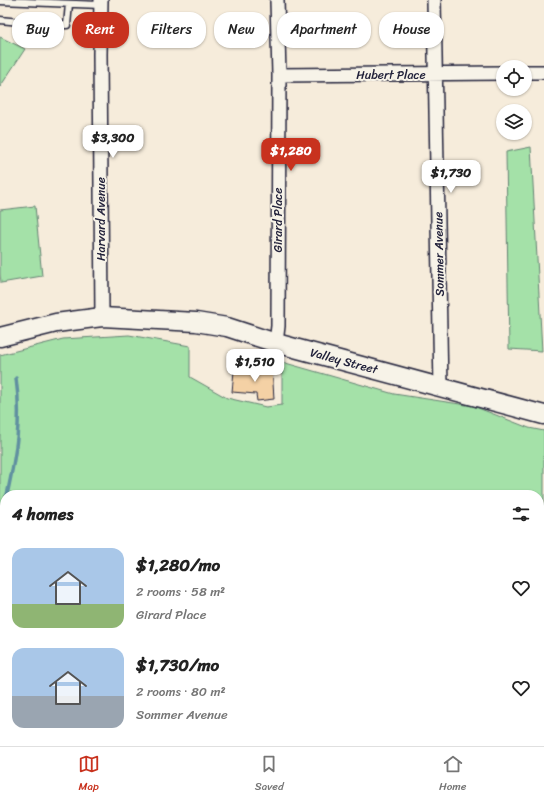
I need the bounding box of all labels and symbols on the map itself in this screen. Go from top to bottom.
street label: Hubert Place [356,64,426,86]
pin: $3,300 [80,125,146,159]
pin: $1,280 [258,138,324,172]
pin: $1,730 [418,160,484,194]
street label: Harvard Avenue [90,177,112,261]
street label: Girard Place [267,188,289,252]
street label: Sommer Avenue [427,212,451,296]
street label: Valley Street [308,341,381,381]
pin: $1,510 [222,349,288,383]

